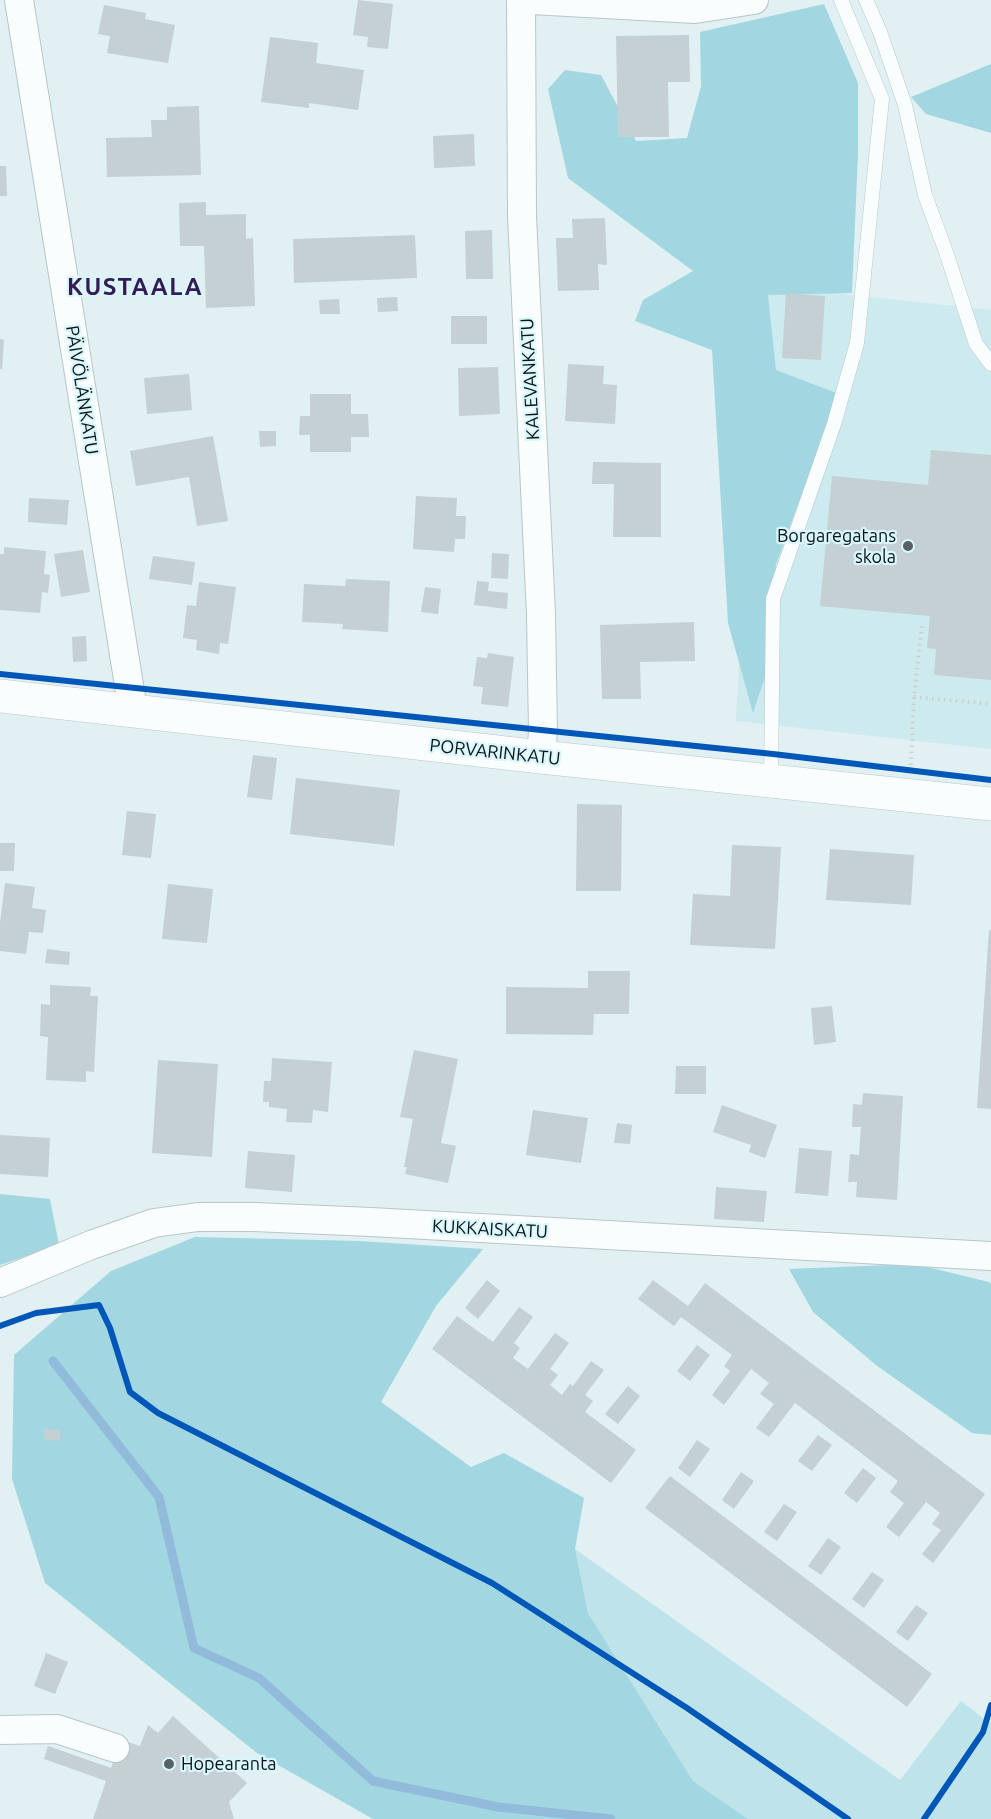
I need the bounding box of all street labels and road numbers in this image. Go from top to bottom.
street label: KALEVANKATU [516,317,544,441]
street label: PÄIVÖLÄNKATU [61,324,103,456]
street label: PORVARINKATU [429,734,561,770]
street label: KUKKAISKATU [431,1215,549,1243]

